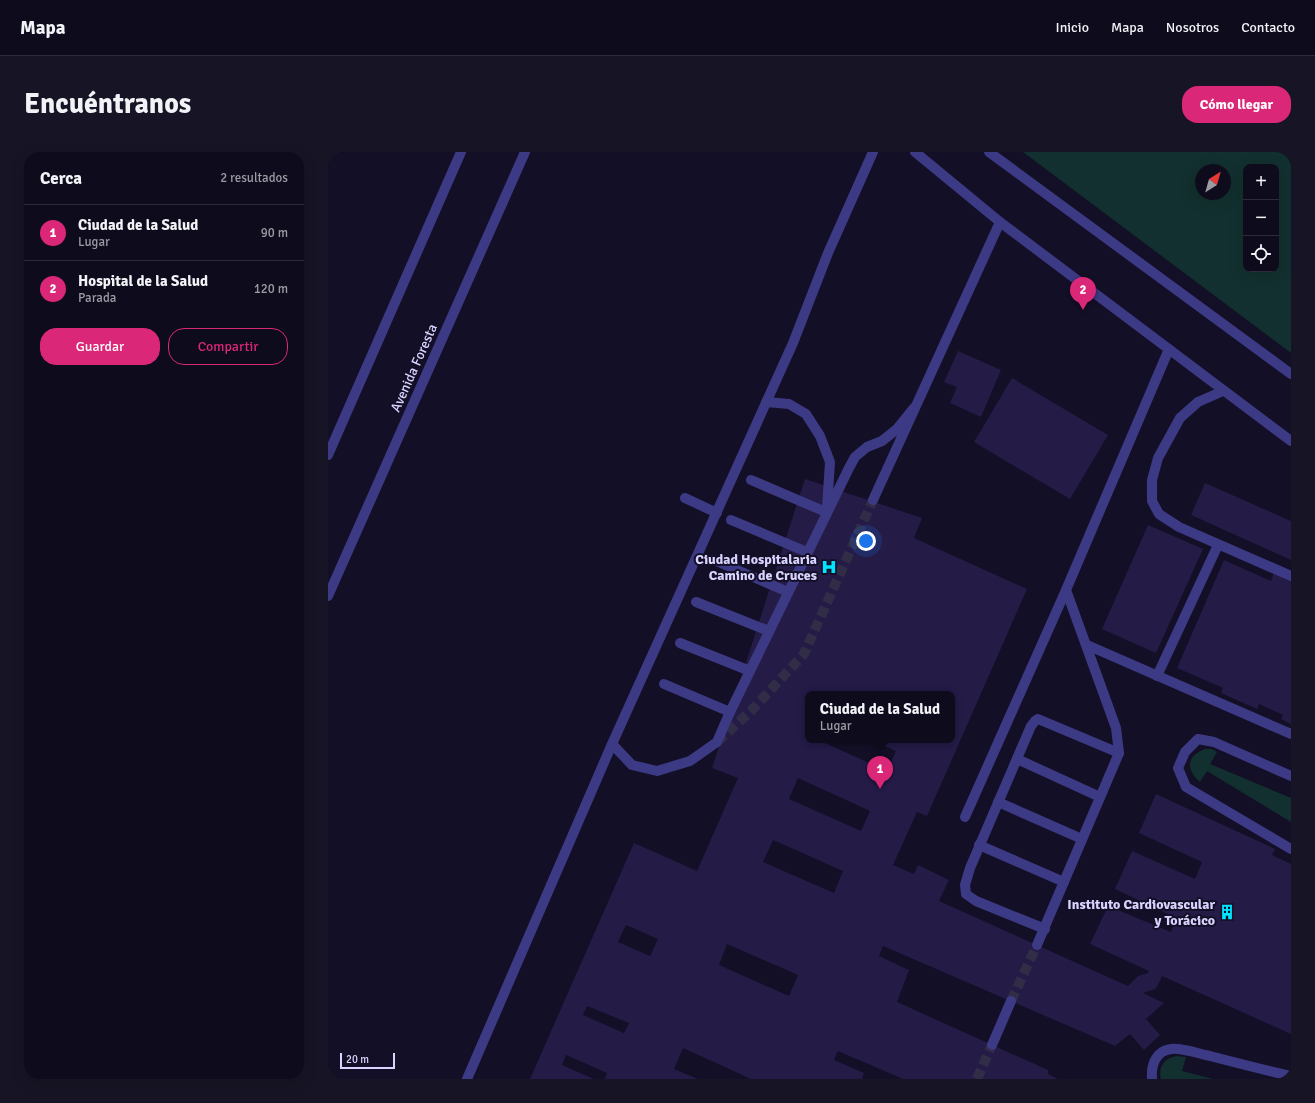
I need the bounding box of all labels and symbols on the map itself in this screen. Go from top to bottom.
north arrow [1195,164,1231,200]
pin: 2 [1070,277,1096,310]
street label: Avenida Foresta [387,321,441,415]
your location [856,531,876,551]
place label: Ciudad Hospitalaria Camino de Cruces [695,551,817,584]
hospital icon: Ciudad Hospitalaria Camino de Cruces [820,558,838,576]
pin: 1 [867,756,893,789]
place label: Instituto Cardiovascular y Torácico [1067,896,1215,929]
building icon: Instituto Cardiovascular y Torácico [1218,903,1236,921]
scale bar [340,1051,395,1070]

